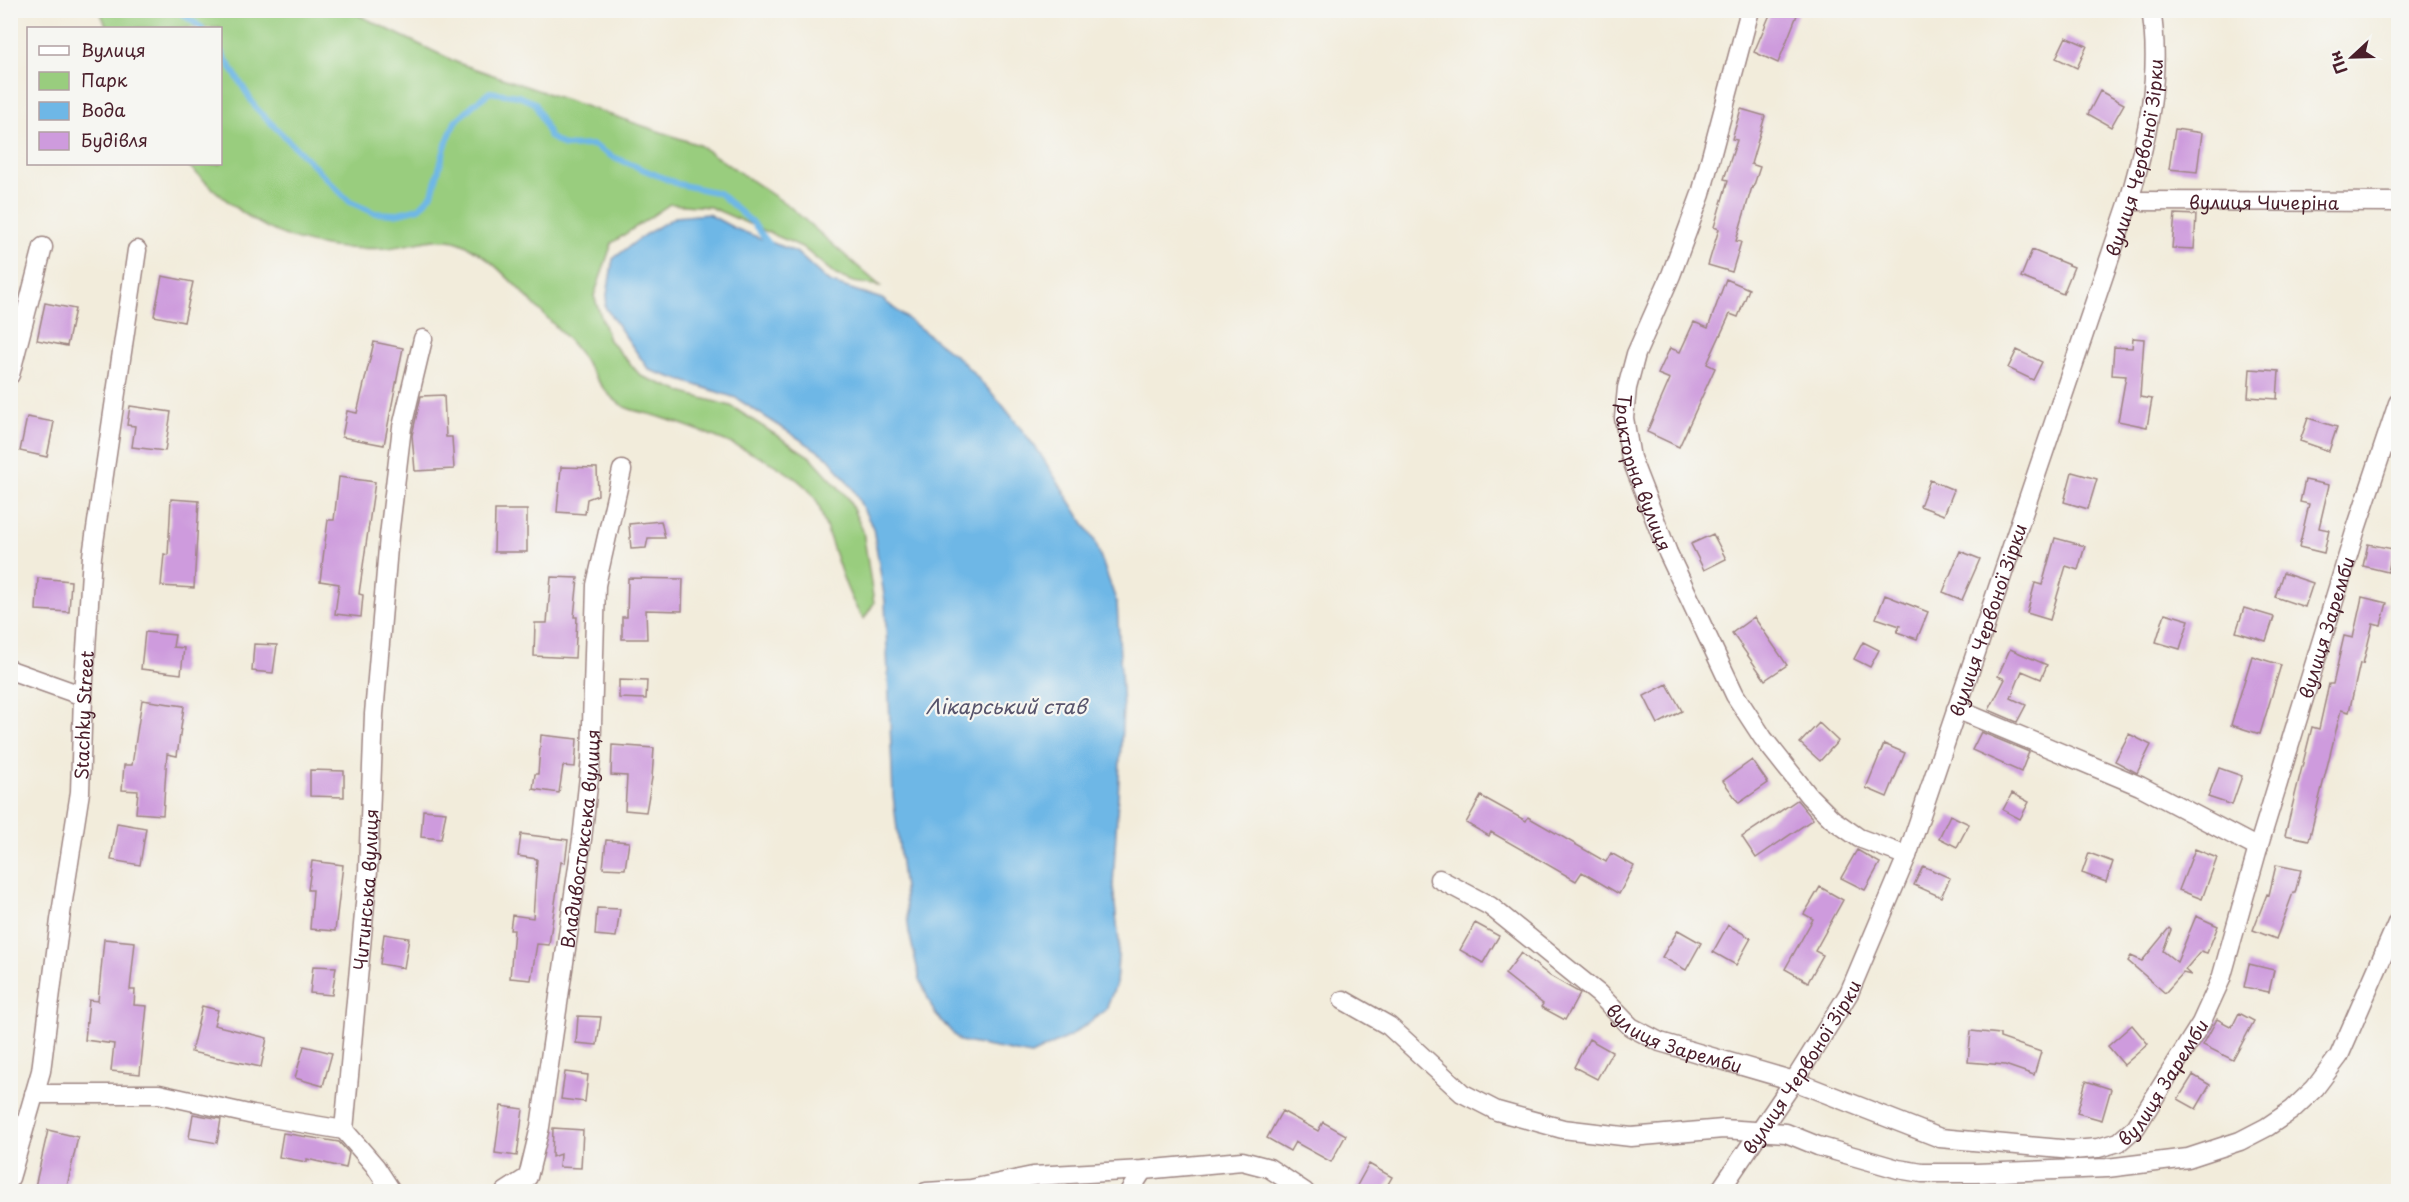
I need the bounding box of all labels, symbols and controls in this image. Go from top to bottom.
legend [27,27,222,165]
north arrow [2322,27,2382,87]
text: Вулиця [81,36,146,63]
text: Пн [2322,48,2353,78]
street label: вулиця Червоної Зірки [2098,58,2168,259]
text: Парк [81,66,128,93]
text: Вода [81,96,126,123]
text: Будівля [81,126,148,153]
street label: вулиця Чичеріна [2189,188,2340,215]
street label: Тракторна вулиця [1610,393,1679,554]
street label: вулиця Червоної Зірки [1942,520,2032,720]
street label: вулиця Заремби [2291,553,2360,702]
street label: Stachky Street [67,650,99,780]
water label: Лікарський став [926,691,1090,721]
street label: Владивостокська вулиця [553,729,605,950]
street label: Читинська вулиця [345,808,384,971]
street label: вулиця Червоної Зірки [1735,975,1867,1159]
street label: вулиця Заремби [1601,996,1746,1079]
street label: вулиця Заремби [2111,1013,2214,1151]

